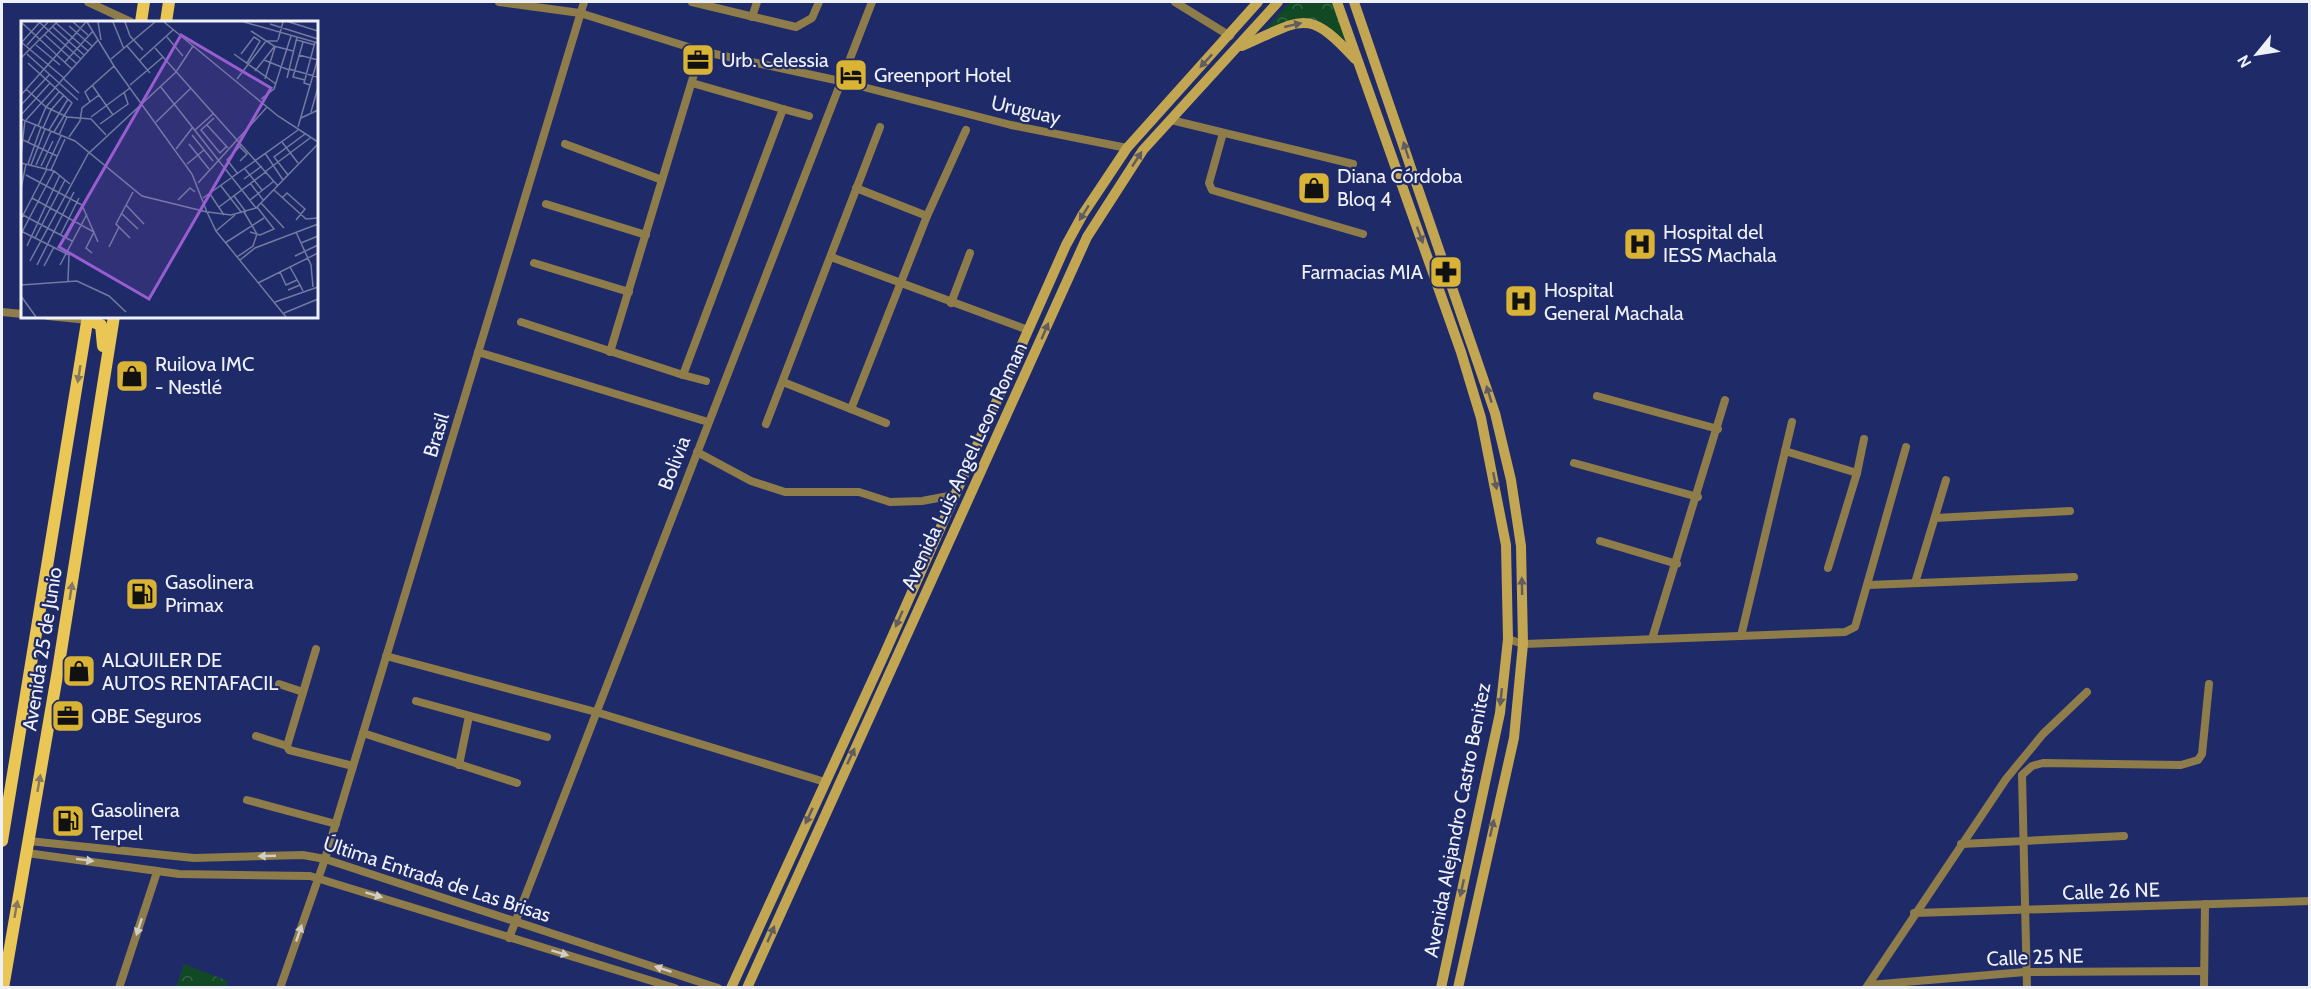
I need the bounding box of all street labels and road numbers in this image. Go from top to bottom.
street label: Uruguay [989,90,1063,130]
street label: Avenida Luis Angel Leon Roman [896,338,1032,594]
street label: Brasil [418,410,454,460]
street label: Bolivia [653,432,695,493]
street label: Avenida 25 de Junio [17,565,67,733]
street label: Avenida Alejandro Castro Benitez [1419,681,1495,959]
street label: Última Entrada de Las Brisas [320,831,554,927]
street label: Calle 26 NE [2062,877,2160,905]
street label: Calle 25 NE [1986,943,2084,971]

